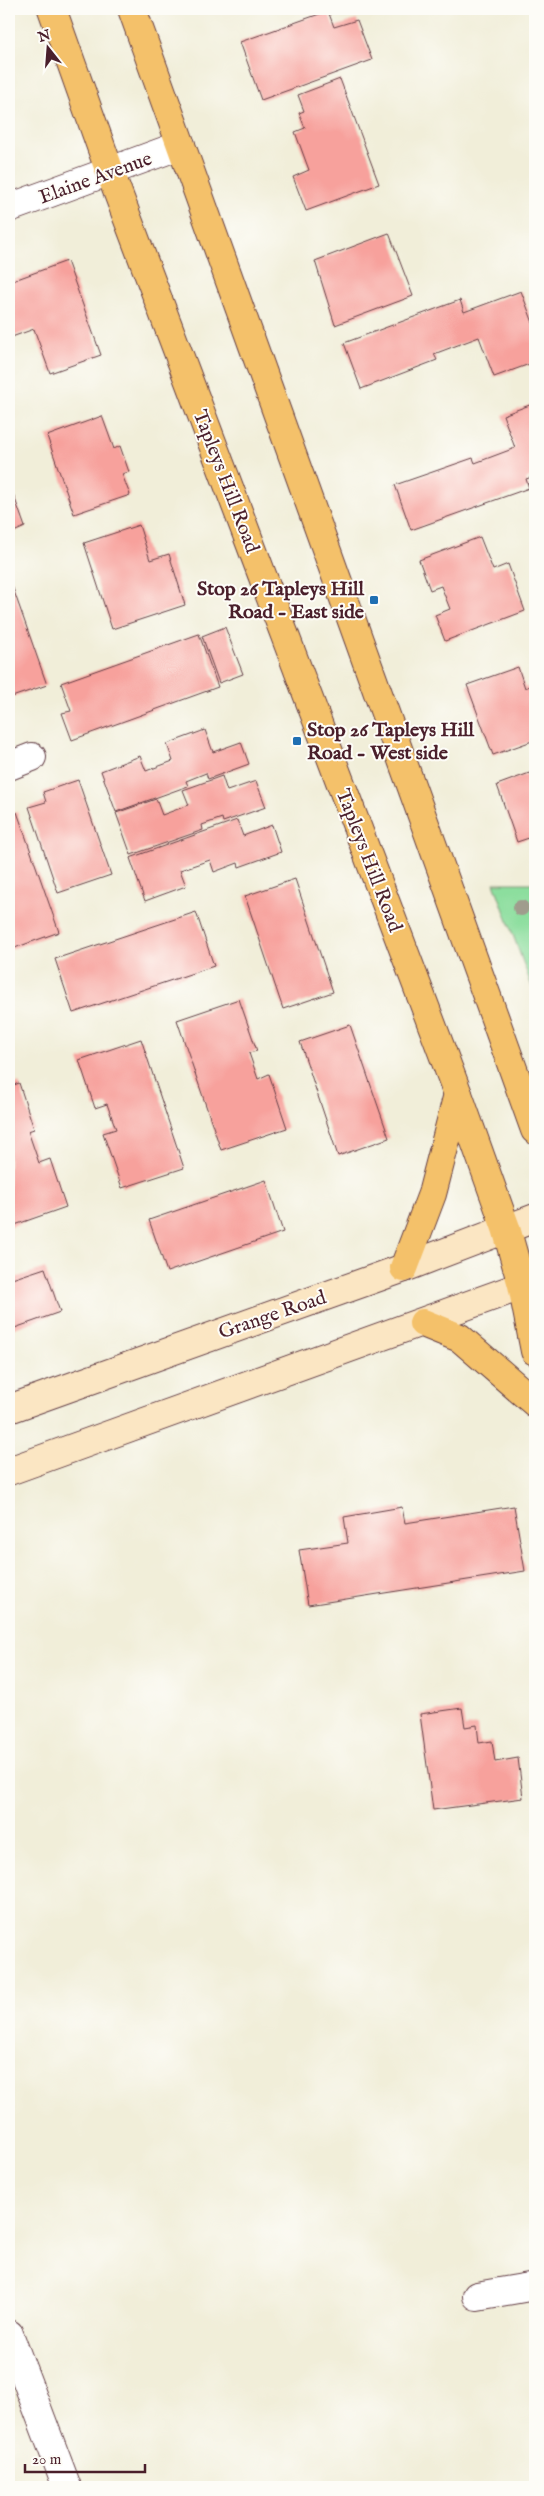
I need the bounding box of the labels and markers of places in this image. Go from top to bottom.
place label: Stop 26 Tapleys Hill Road - East side [197,577,365,625]
marker: Stop 26 Tapleys Hill Road - East side [368,594,380,606]
place label: Stop 26 Tapleys Hill Road - West side [307,718,474,766]
marker: Stop 26 Tapleys Hill Road - West side [291,735,303,747]

